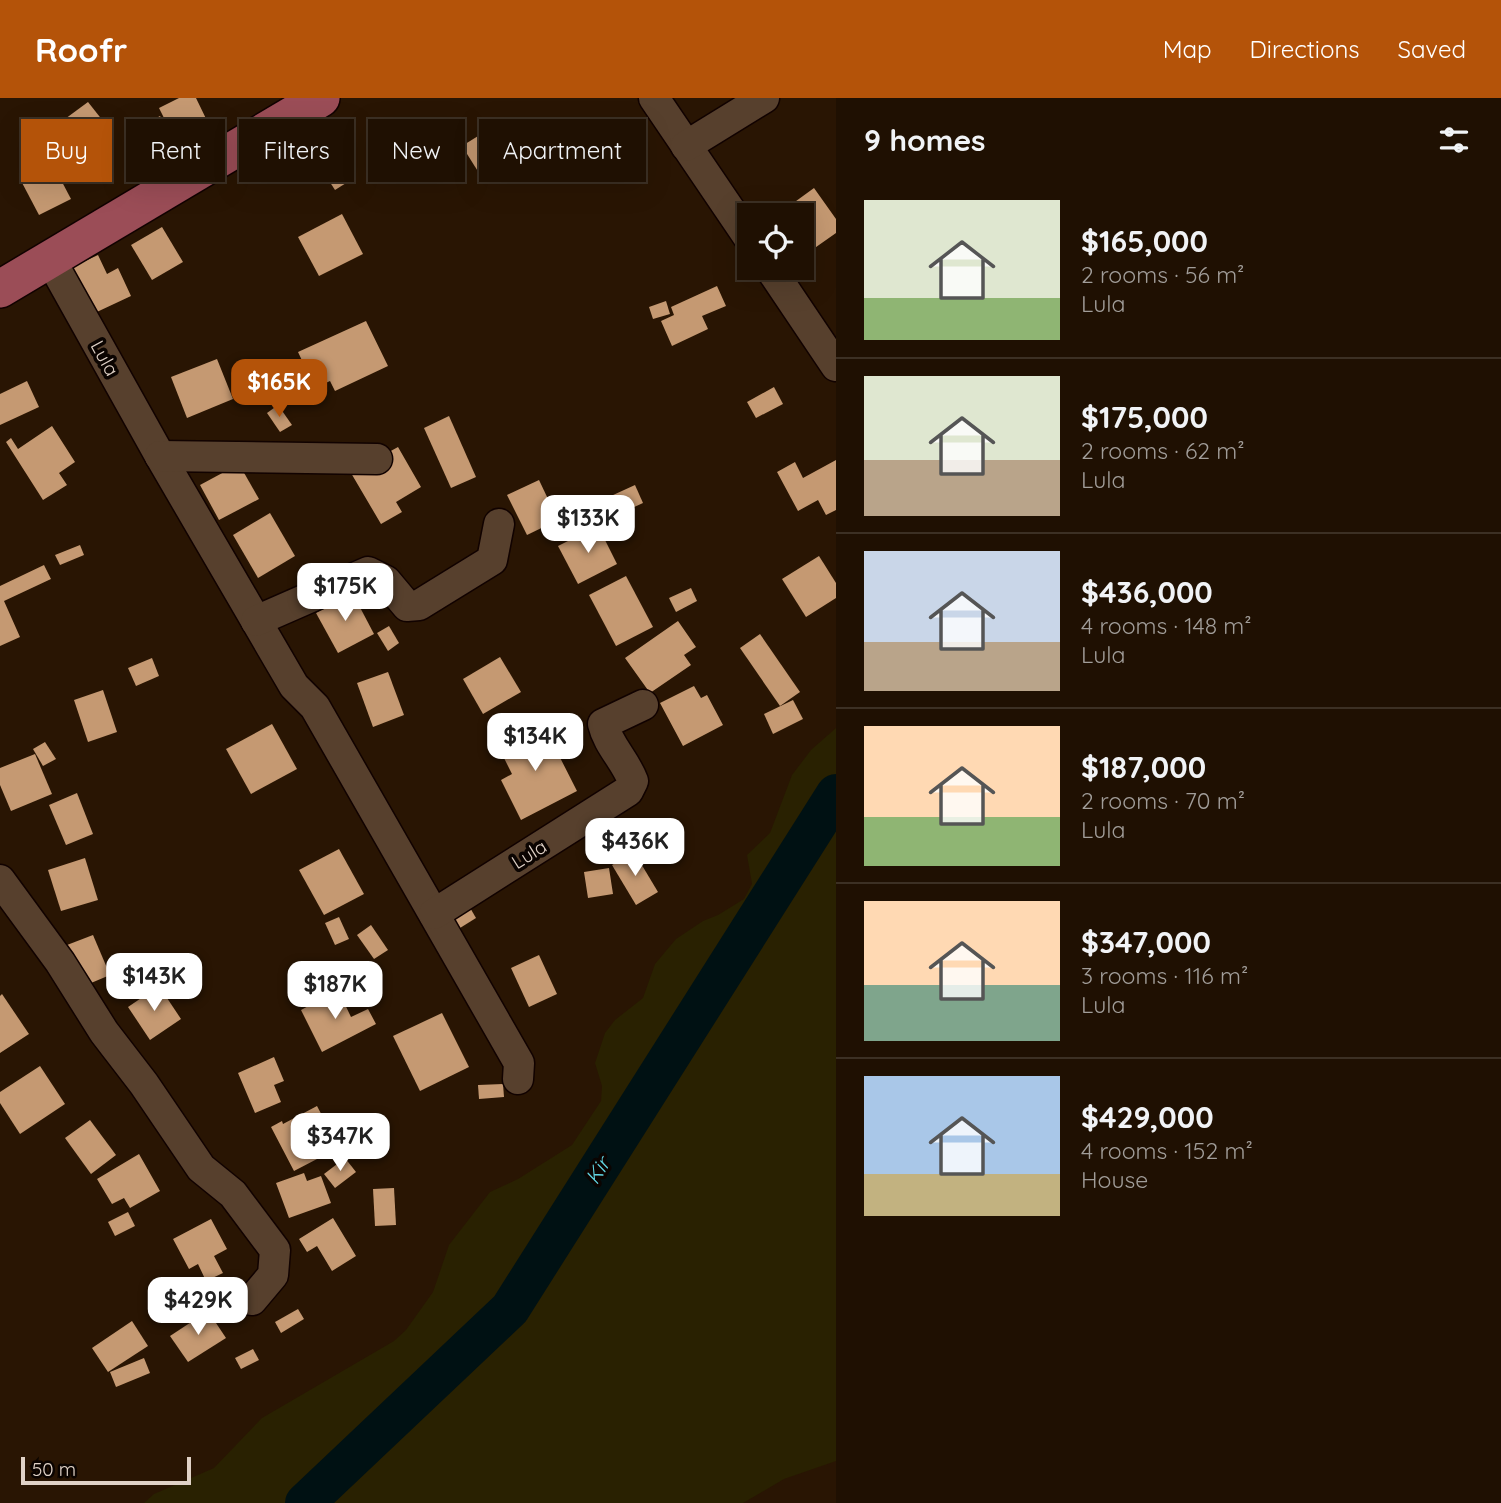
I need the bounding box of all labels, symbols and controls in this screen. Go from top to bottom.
text: Roofr [35,29,127,70]
text: Map [1163,34,1212,64]
text: Directions [1250,34,1360,64]
text: Saved [1398,34,1466,64]
chip: Buy [21,119,112,182]
chip: Rent [126,119,225,182]
chip: Filters [239,119,354,182]
chip: New [368,119,465,182]
chip: Apartment [479,119,646,182]
text: 9 homes [864,121,986,159]
icon: filters [1435,121,1473,159]
map controls [737,203,814,280]
button: locate [737,203,814,280]
text: $165,000 [1081,222,1208,260]
icon: home [920,228,1004,312]
text: 2 rooms · 56 m² [1081,260,1244,289]
text: Lula [1081,289,1126,318]
street label: Lula [86,336,124,380]
pin: $165K [230,360,328,419]
text: $165K [247,367,311,396]
text: $175,000 [1081,398,1208,436]
icon: home [920,404,1004,488]
text: 2 rooms · 62 m² [1081,436,1245,465]
text: Lula [1081,465,1126,494]
pin: $133K [539,496,637,555]
text: $133K [557,503,619,532]
pin: $175K [296,564,394,623]
text: $175K [313,571,377,600]
text: $436,000 [1081,573,1213,611]
icon: home [920,579,1004,663]
text: 4 rooms · 148 m² [1081,611,1252,640]
text: Lula [1081,640,1126,669]
pin: $134K [486,714,584,773]
text: $134K [503,721,567,750]
text: $187,000 [1081,748,1206,786]
icon: home [920,754,1004,838]
text: 2 rooms · 70 m² [1081,786,1245,815]
text: Lula [1081,815,1126,844]
pin: $436K [586,818,684,878]
text: $436K [601,826,669,855]
street label: Lula [507,834,551,874]
text: $347,000 [1081,923,1211,961]
icon: home [920,929,1004,1013]
pin: $143K [105,954,203,1013]
text: $143K [122,961,186,990]
text: 3 rooms · 116 m² [1081,961,1248,990]
pin: $187K [286,962,384,1021]
text: $187K [304,969,366,998]
text: Lula [1081,990,1126,1019]
text: $429,000 [1081,1098,1214,1136]
icon: home [920,1104,1004,1188]
pin: $347K [291,1114,389,1173]
text: $347K [307,1121,373,1150]
text: 4 rooms · 152 m² [1081,1136,1253,1165]
water label: Kir [579,1150,617,1189]
text: House [1081,1165,1148,1194]
pin: $429K [149,1278,247,1337]
text: $429K [164,1285,232,1314]
scale bar [21,1454,191,1486]
text: 50 m [32,1457,76,1481]

